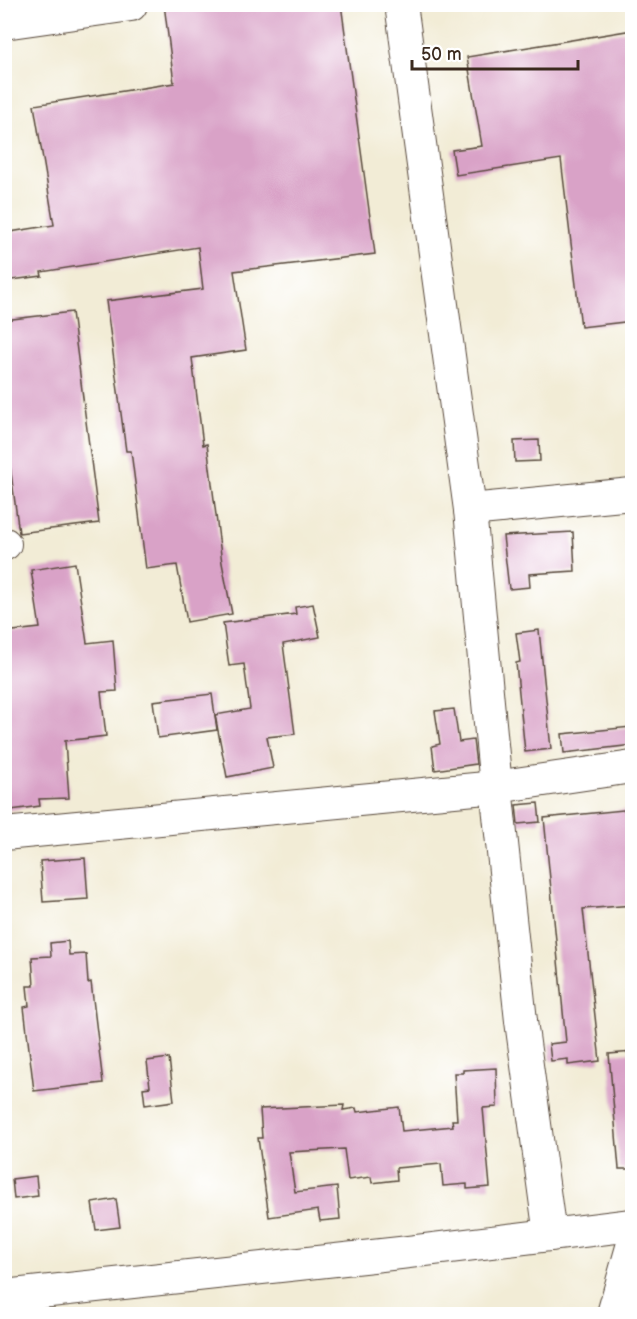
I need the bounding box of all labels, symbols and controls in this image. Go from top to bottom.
scale bar [412,33,578,71]
text: 50 m [421,44,462,65]

